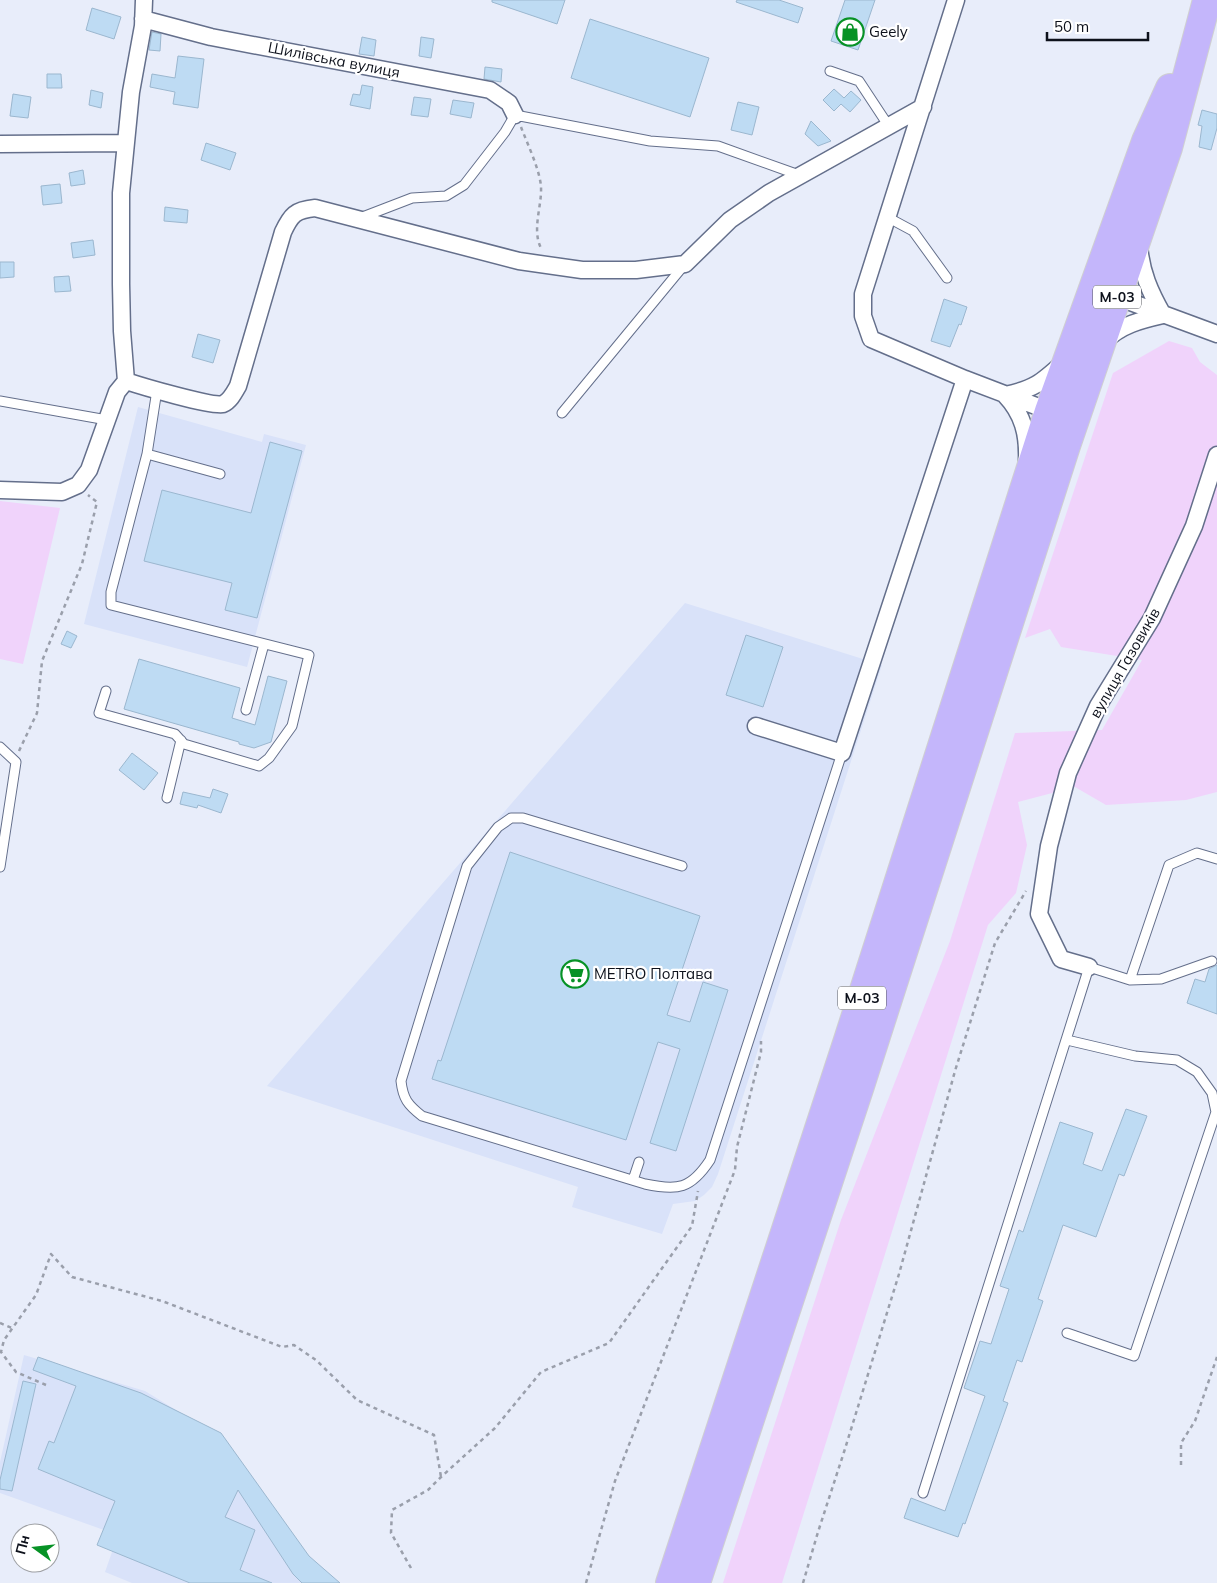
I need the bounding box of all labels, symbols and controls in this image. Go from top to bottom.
scale bar [1047,10,1148,42]
shop icon: Geely [835,17,865,47]
text: 50 m [1054,17,1089,36]
place label: Geely [869,22,908,41]
street label: Шилівська вулиця [266,37,402,82]
road number: М-03 [1093,286,1141,308]
street label: вулиця Газовиків [1085,604,1164,721]
supermarket icon: METRO Полтава [560,959,590,989]
place label: METRO Полтава [594,964,713,983]
road number: М-03 [838,986,886,1010]
north arrow [10,1523,60,1573]
text: Пн [11,1533,34,1556]

